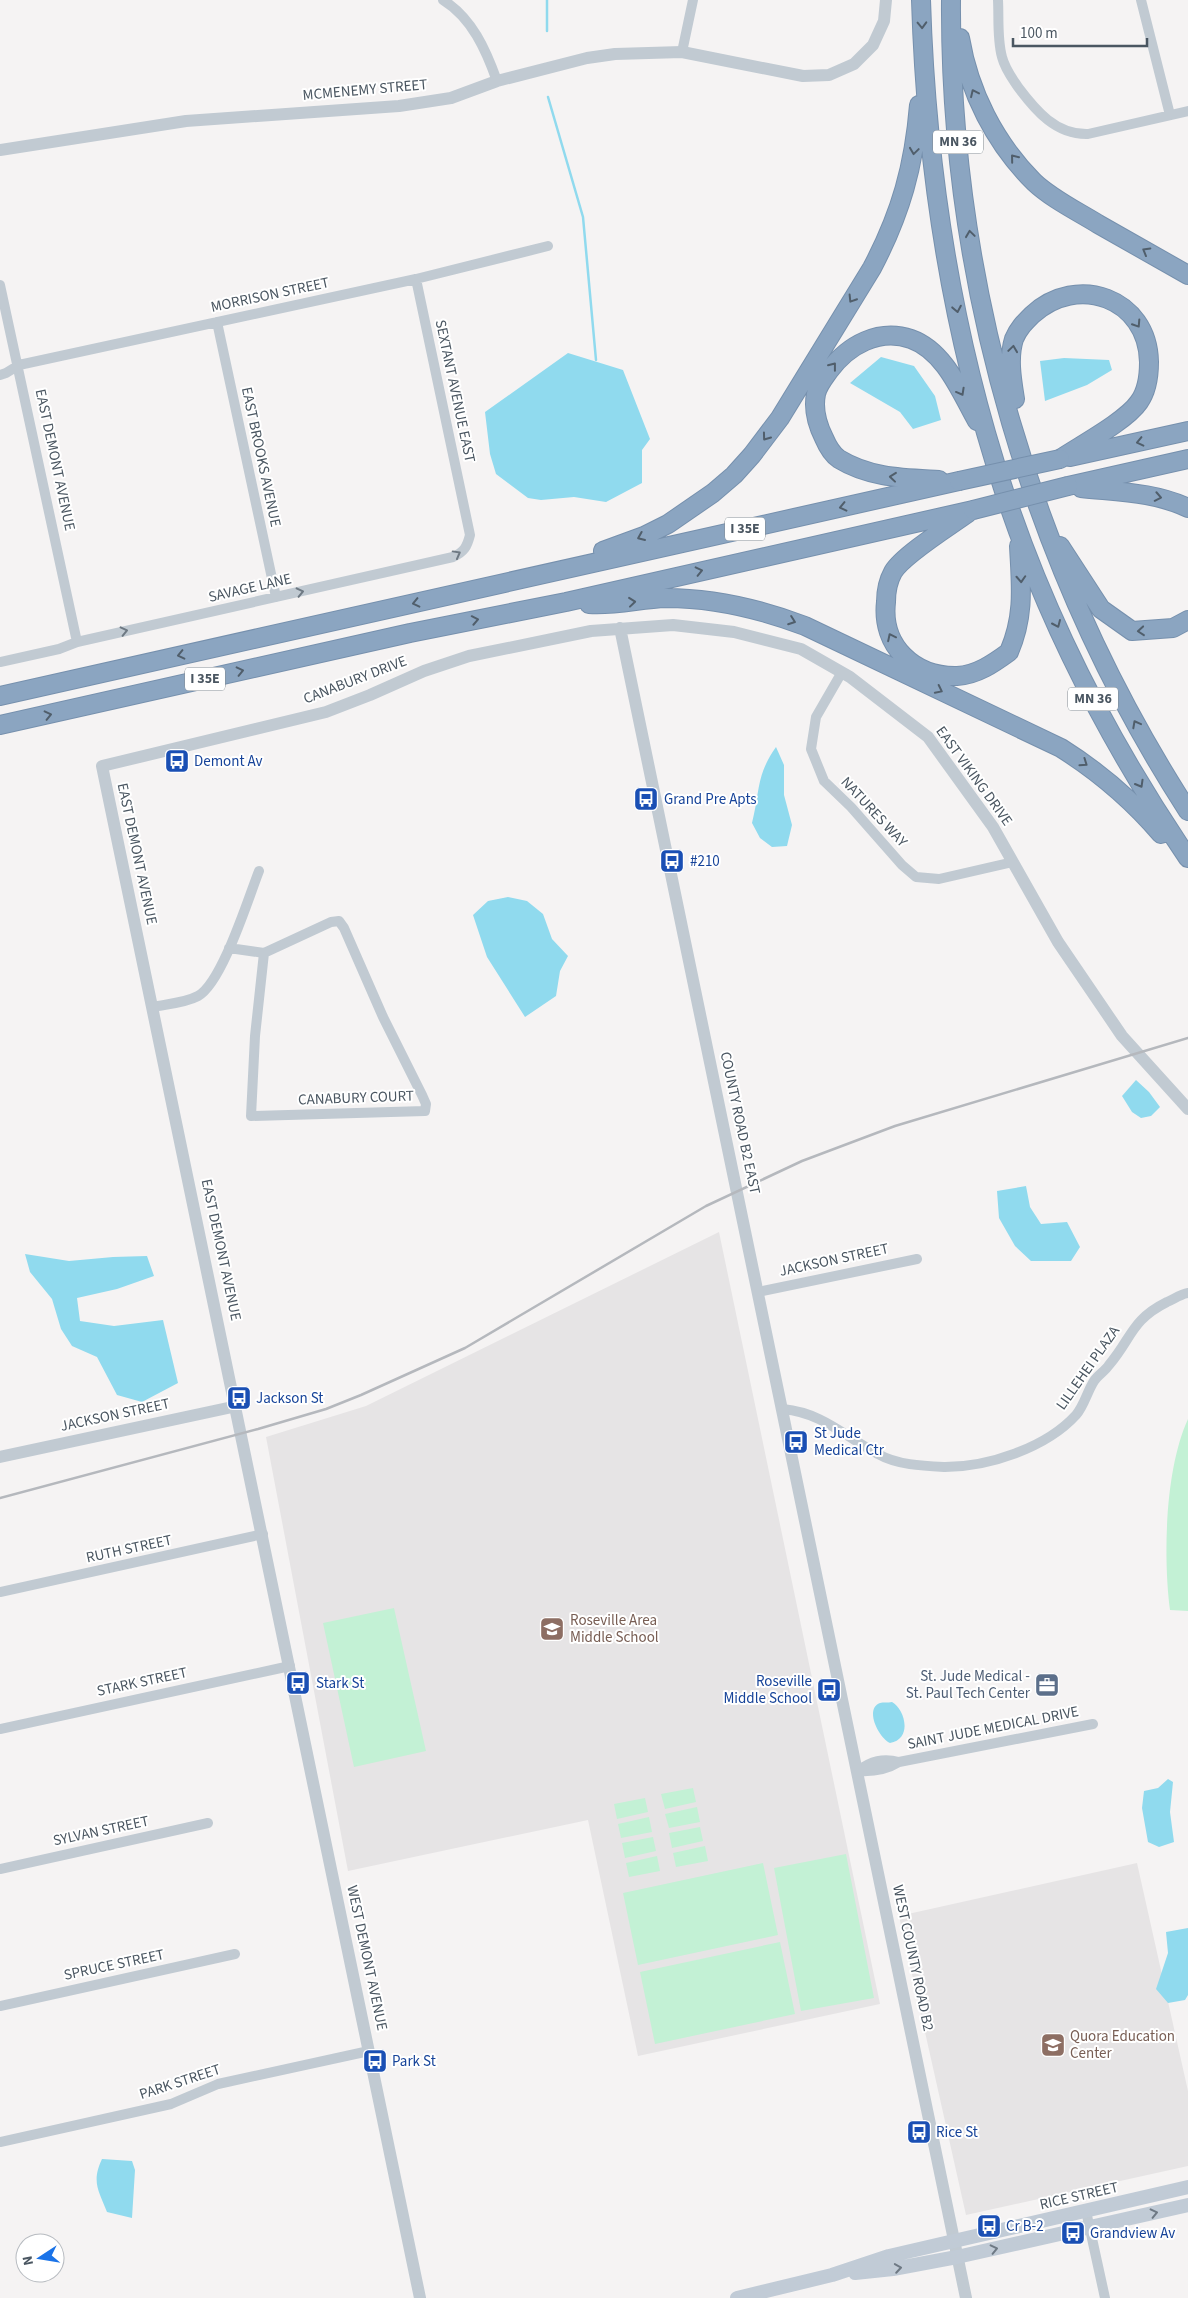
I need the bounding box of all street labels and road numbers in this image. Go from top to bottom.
street label: MCMENEMY STREET [302,74,428,106]
road number: MN 36 [933,130,983,154]
street label: MORRISON STREET [209,272,331,318]
street label: SEXTANT AVENUE EAST [430,318,480,464]
street label: EAST BROOKS AVENUE [236,385,286,529]
street label: EAST DEMONT AVENUE [30,387,80,533]
road number: I 35E [725,518,765,540]
street label: SAVAGE LANE [206,568,294,608]
street label: CANABURY DRIVE [300,651,410,709]
road number: I 35E [185,668,225,691]
road number: MN 36 [1068,688,1118,711]
street label: EAST VIKING DRIVE [931,722,1017,830]
street label: NATURES WAY [836,772,913,852]
street label: EAST DEMONT AVENUE [112,781,162,927]
street label: COUNTY ROAD B2 EAST [715,1050,765,1196]
street label: CANABURY COURT [298,1085,414,1111]
street label: EAST DEMONT AVENUE [196,1177,246,1323]
street label: JACKSON STREET [777,1238,891,1282]
street label: LILLEHEI PLAZA [1051,1321,1125,1414]
street label: JACKSON STREET [58,1393,172,1437]
street label: RUTH STREET [84,1530,174,1568]
street label: STARK STREET [95,1662,189,1702]
street label: SAINT JUDE MEDICAL DRIVE [906,1701,1081,1755]
street label: SYLVAN STREET [51,1811,151,1851]
street label: WEST DEMONT AVENUE [341,1883,393,2033]
street label: WEST COUNTY ROAD B2 [887,1883,939,2033]
street label: SPRUCE STREET [62,1944,166,1986]
street label: PARK STREET [137,2059,223,2105]
street label: RICE STREET [1038,2177,1120,2215]

